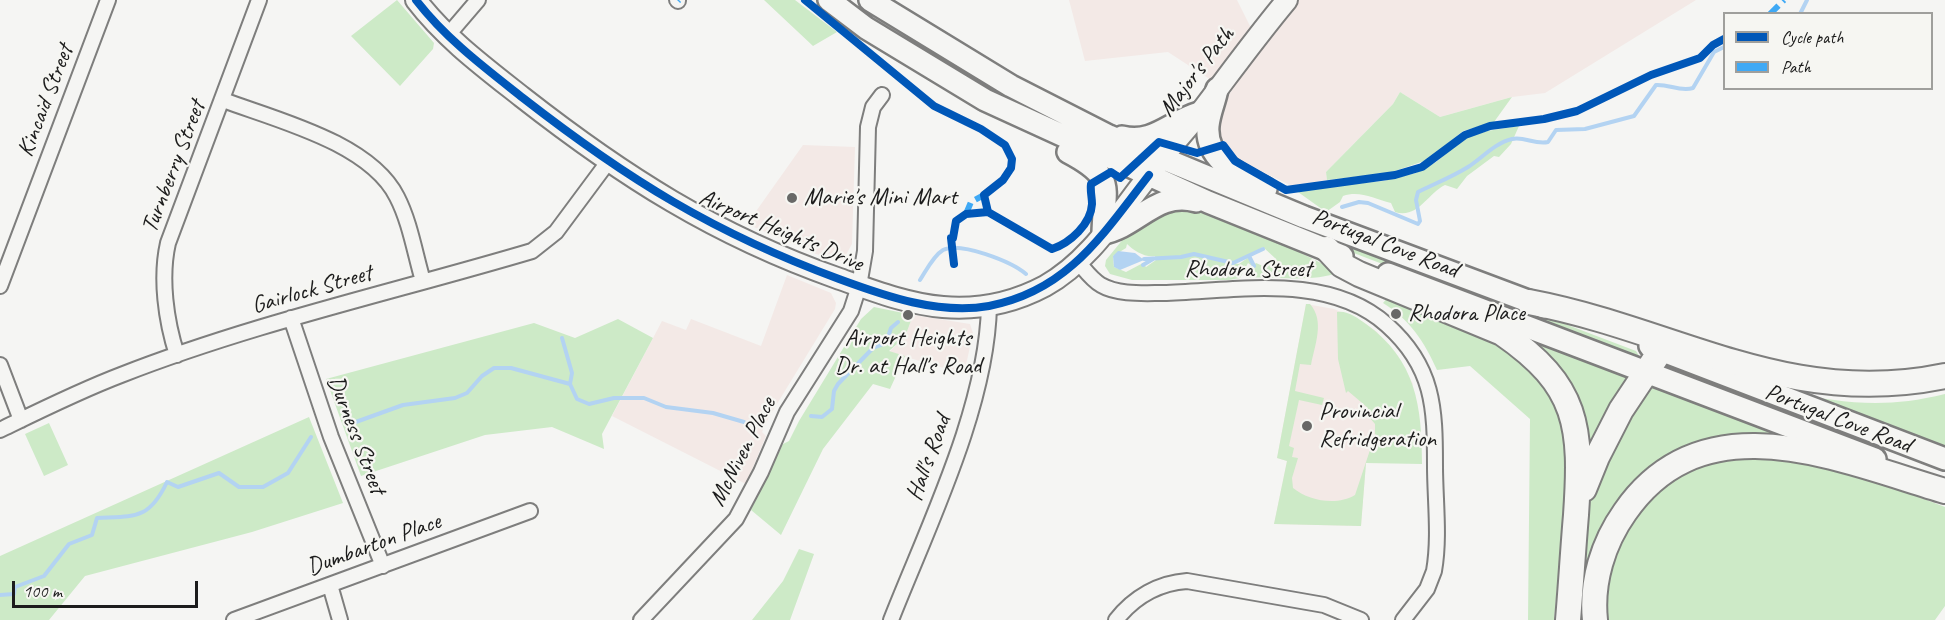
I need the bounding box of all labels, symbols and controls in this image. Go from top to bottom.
legend [1723,12,1933,90]
street label: Major's Path [1153,21,1241,123]
text: Cycle path [1781,26,1843,48]
street label: Kincaid Street [11,41,81,161]
text: Path [1781,56,1811,78]
street label: Turnberry Street [136,97,212,237]
street label: Airport Heights Drive [695,183,867,279]
place label: Marie's Mini Mart [804,184,957,212]
marker: Marie's Mini Mart [785,191,799,205]
street label: Portugal Cove Road [1308,203,1462,285]
street label: Rhodora Street [1185,256,1311,284]
street label: Gairlock Street [249,259,375,321]
place label: Rhodora Place [1408,300,1525,328]
marker: Rhodora Place [1389,307,1403,321]
marker: Airport Heights Dr. at Hall's Road [901,308,915,322]
place label: Airport Heights Dr. at Hall's Road [835,325,981,381]
street label: Durness Street [320,372,392,498]
street label: Portugal Cove Road [1761,378,1915,460]
street label: McNiven Place [703,393,783,511]
place label: Provincial Refridgeration [1319,398,1436,454]
street label: Hall's Road [900,411,958,505]
marker: Provincial Refridgeration [1300,419,1314,433]
street label: Dumbarton Place [303,508,445,582]
scale bar [15,569,201,607]
text: 100 m [23,580,62,602]

